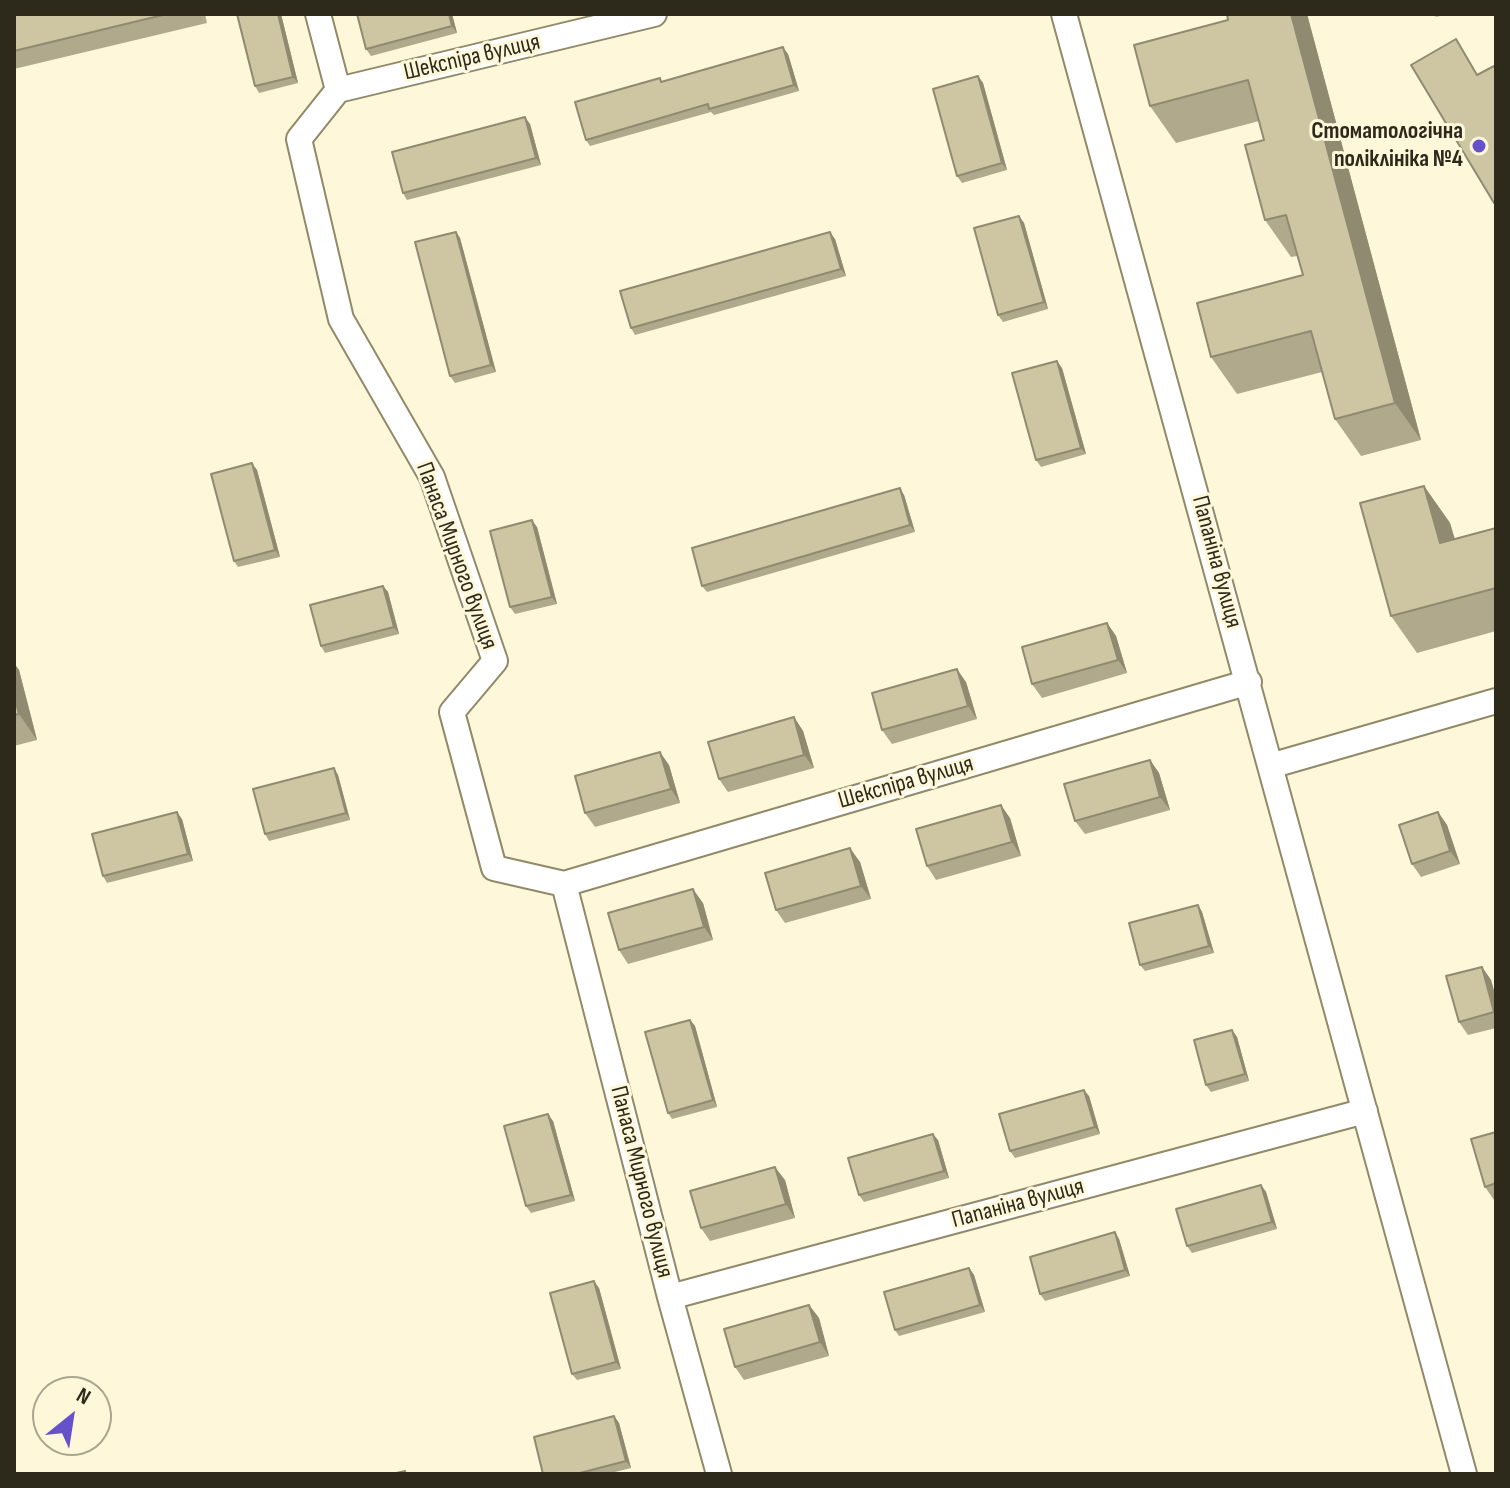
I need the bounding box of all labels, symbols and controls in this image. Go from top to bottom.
street label: Шекспіра вулиця [401,28,543,88]
place label: Стоматологічна поліклініка №4 [1311,118,1463,174]
marker: Стоматологічна поліклініка №4 [1470,137,1488,155]
street label: Панаса Мирного вулиця [409,459,503,653]
street label: Папаніна вулиця [1185,493,1247,631]
street label: Шекспіра вулиця [835,750,977,816]
street label: Панаса Мирного вулиця [603,1083,679,1281]
street label: Папаніна вулиця [949,1173,1087,1235]
north arrow [32,1376,112,1456]
text: N [71,1382,95,1411]

